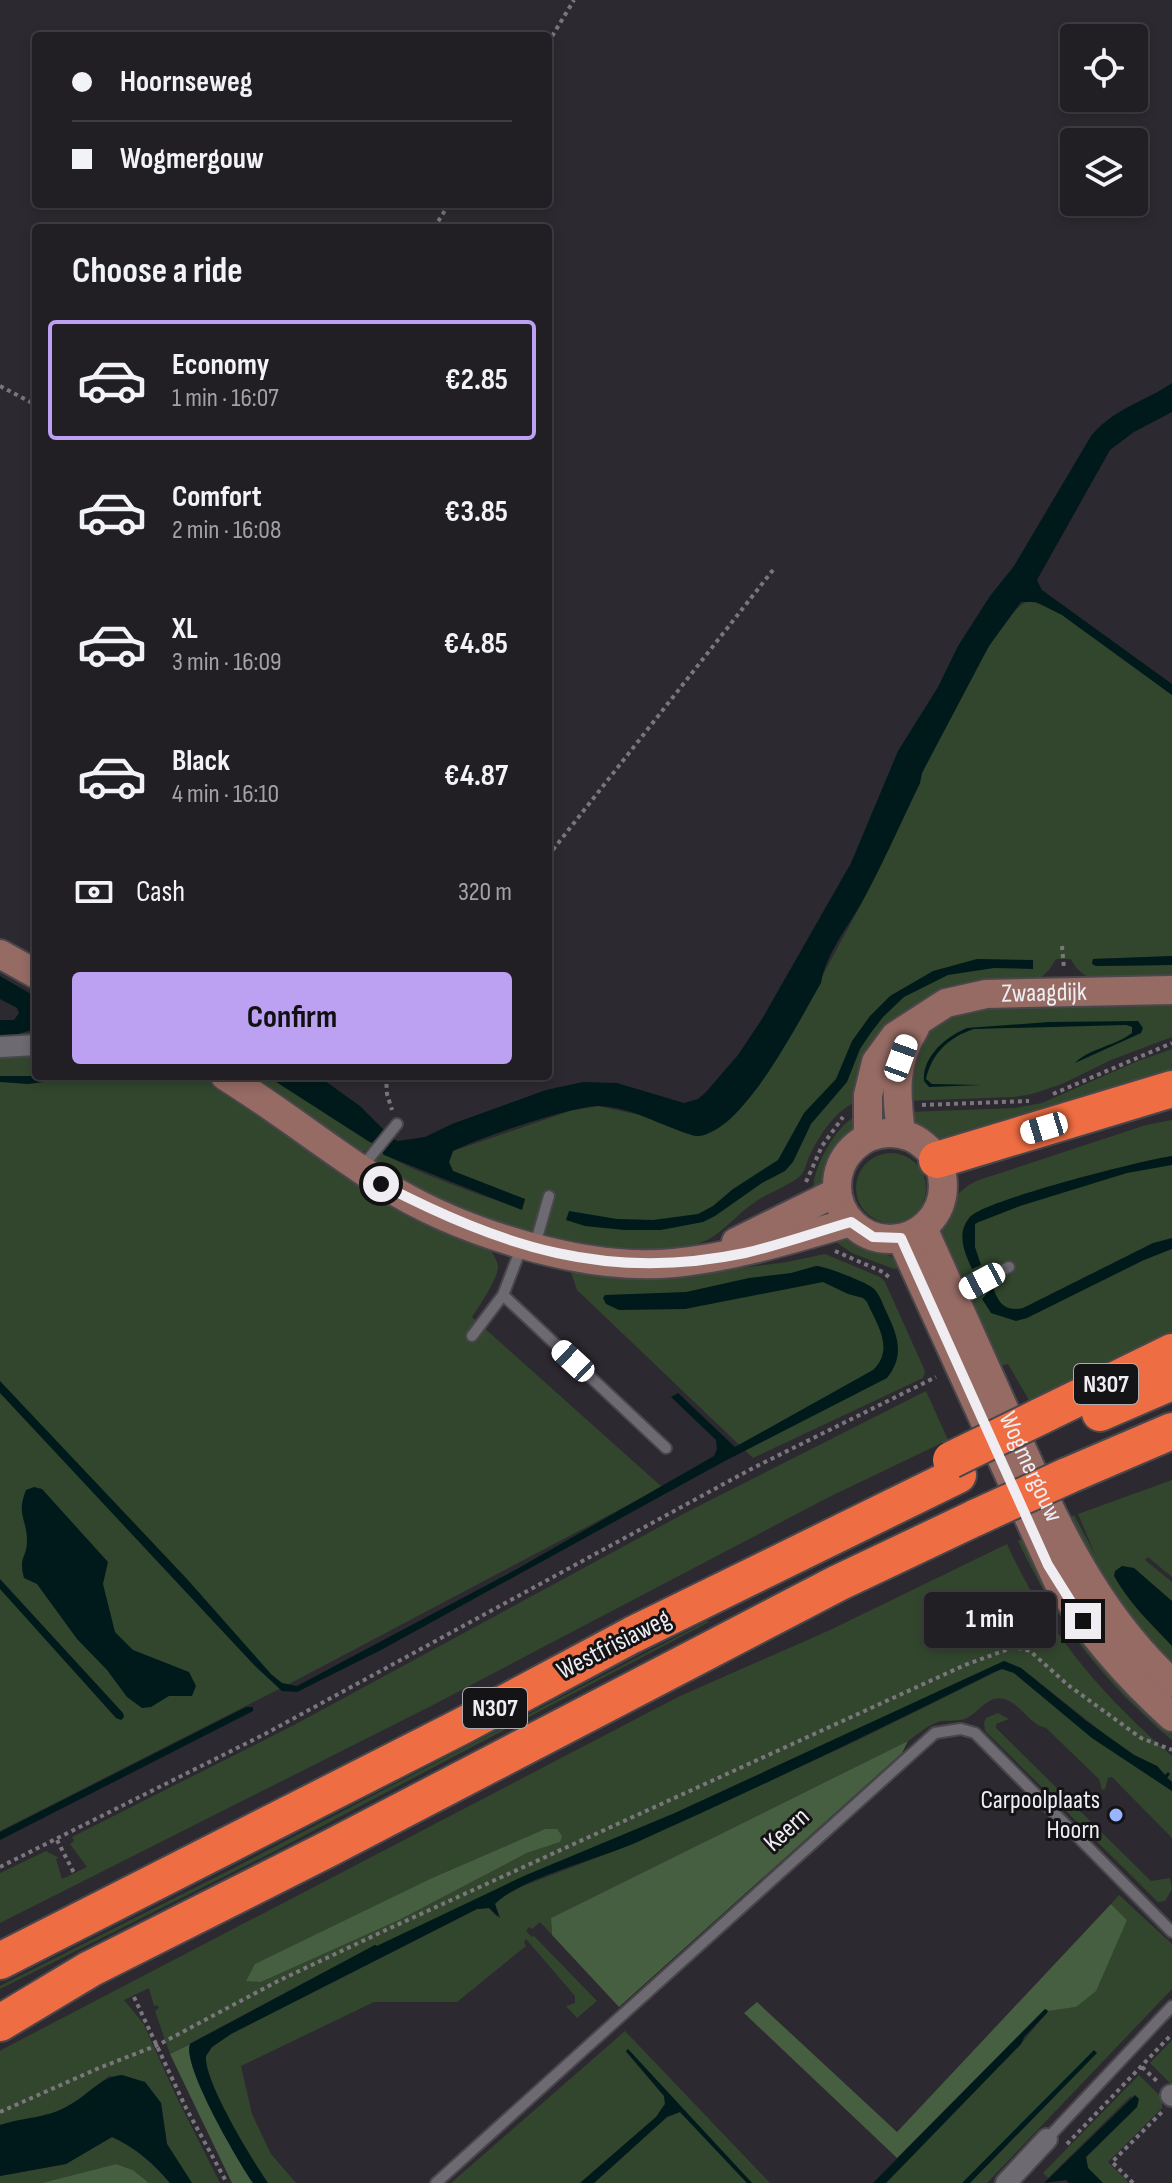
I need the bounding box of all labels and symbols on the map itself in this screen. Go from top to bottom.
street label: Zwaagdijk [1001,976,1087,1009]
car [882,1031,920,1085]
car [1018,1110,1070,1146]
route start [363,1166,399,1202]
car [955,1259,1009,1303]
car [547,1336,599,1386]
road number: N307 [1074,1364,1138,1404]
street label: Wogmergouw [992,1407,1070,1528]
callout: 1 min [923,1593,1055,1649]
street label: Westfrisiaweg [552,1603,676,1687]
route end [1065,1603,1101,1639]
road number: N307 [463,1688,527,1728]
place label: Carpoolplaats Hoorn [980,1785,1100,1846]
street label: Keern [758,1801,816,1859]
marker: Carpoolplaats Hoorn [1107,1806,1125,1824]

